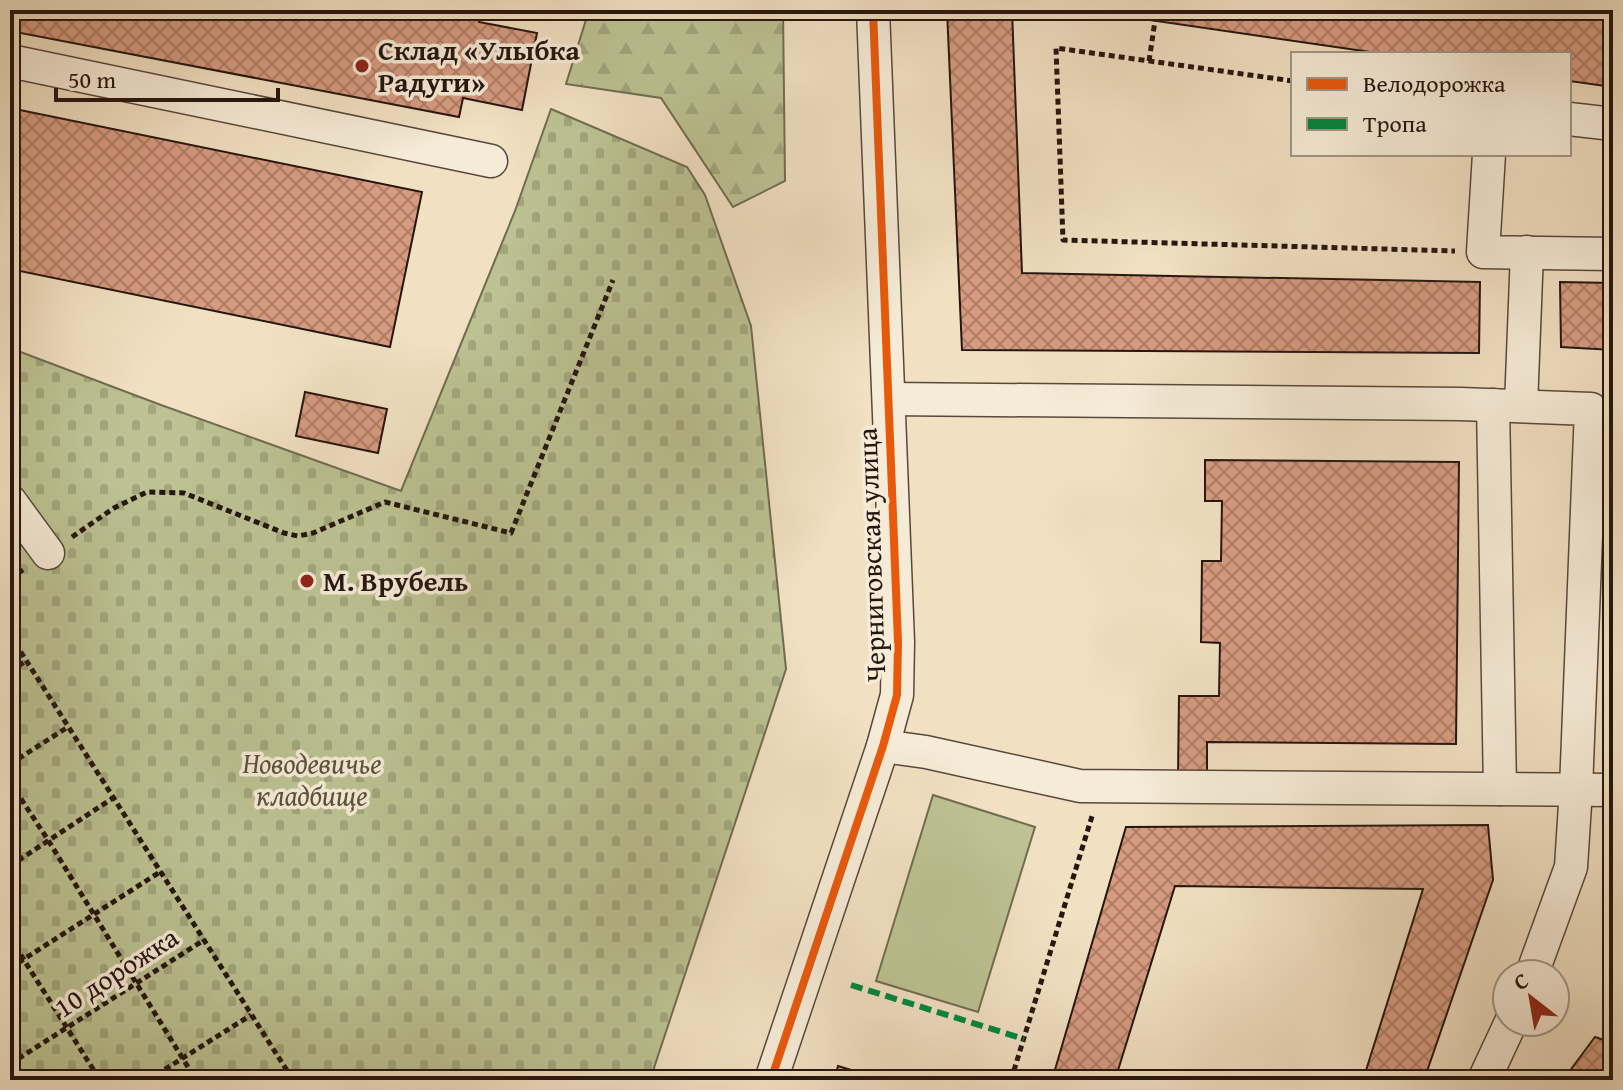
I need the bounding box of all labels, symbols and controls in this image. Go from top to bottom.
place label: Склад «Улыбка Радуги» [378,29,580,102]
scale bar [56,52,278,102]
legend [1291,52,1571,156]
marker: Склад «Улыбка Радуги» [353,57,371,75]
text: 50 m [68,62,116,97]
text: Велодорожка [1363,66,1506,101]
text: Тропа [1363,106,1427,141]
street label: Черниговская улица [846,427,895,683]
place label: М. Врубель [323,560,468,601]
marker: М. Врубель [298,572,316,590]
park label: Новодевичье кладбище [243,742,381,815]
street label: 10 дорожка [46,916,186,1027]
north arrow [1491,958,1571,1038]
text: С [1507,964,1534,998]

